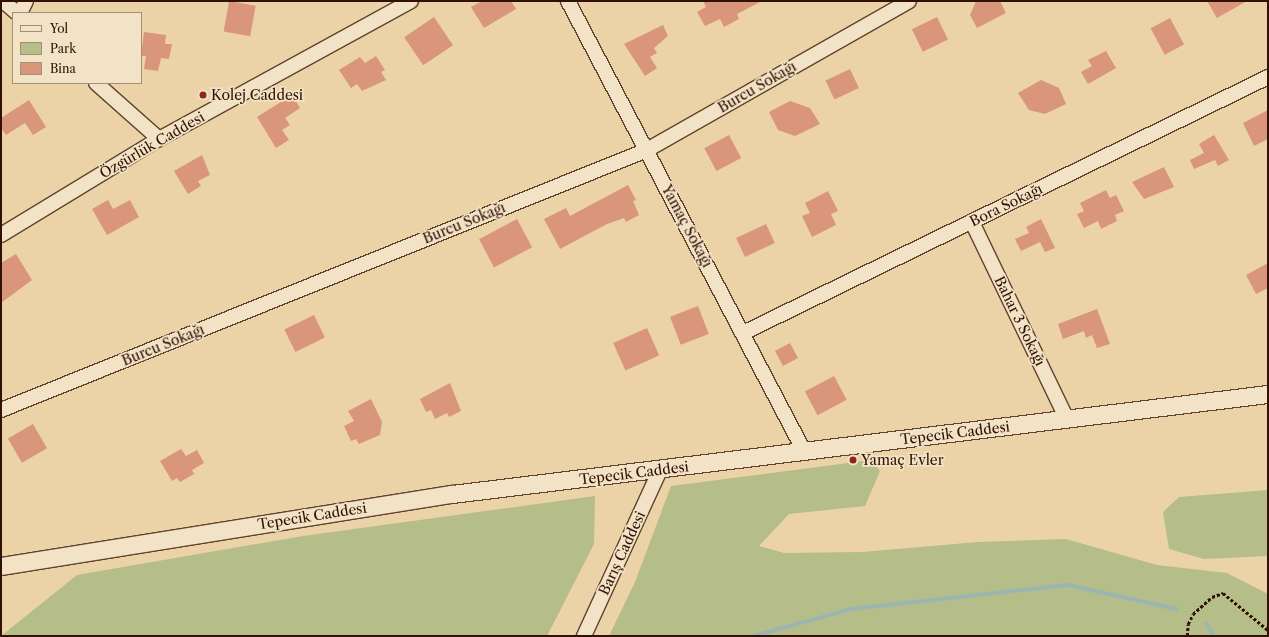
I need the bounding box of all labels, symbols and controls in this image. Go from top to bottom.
legend [12,12,142,84]
text: Yol [50,21,68,36]
text: Park [50,41,76,56]
street label: Burcu Sokağı [715,58,799,116]
text: Bina [50,61,76,76]
place label: Kolej Caddesi [211,87,303,103]
marker: Kolej Caddesi [198,90,208,100]
street label: Özgürlük Caddesi [97,108,207,182]
street label: Bora Sokağı [967,180,1045,230]
street label: Yamaç Sokağı [658,182,716,270]
street label: Burcu Sokağı [420,199,508,247]
street label: Bahar 3 Sokağı [991,273,1049,369]
street label: Burcu Sokağı [119,321,207,369]
street label: Tepecik Caddesi [899,418,1011,448]
place label: Yamaç Evler [861,452,944,468]
marker: Yamaç Evler [848,455,858,465]
street label: Tepecik Caddesi [578,458,690,488]
street label: Tepecik Caddesi [256,499,368,533]
street label: Barış Caddesi [595,508,649,598]

